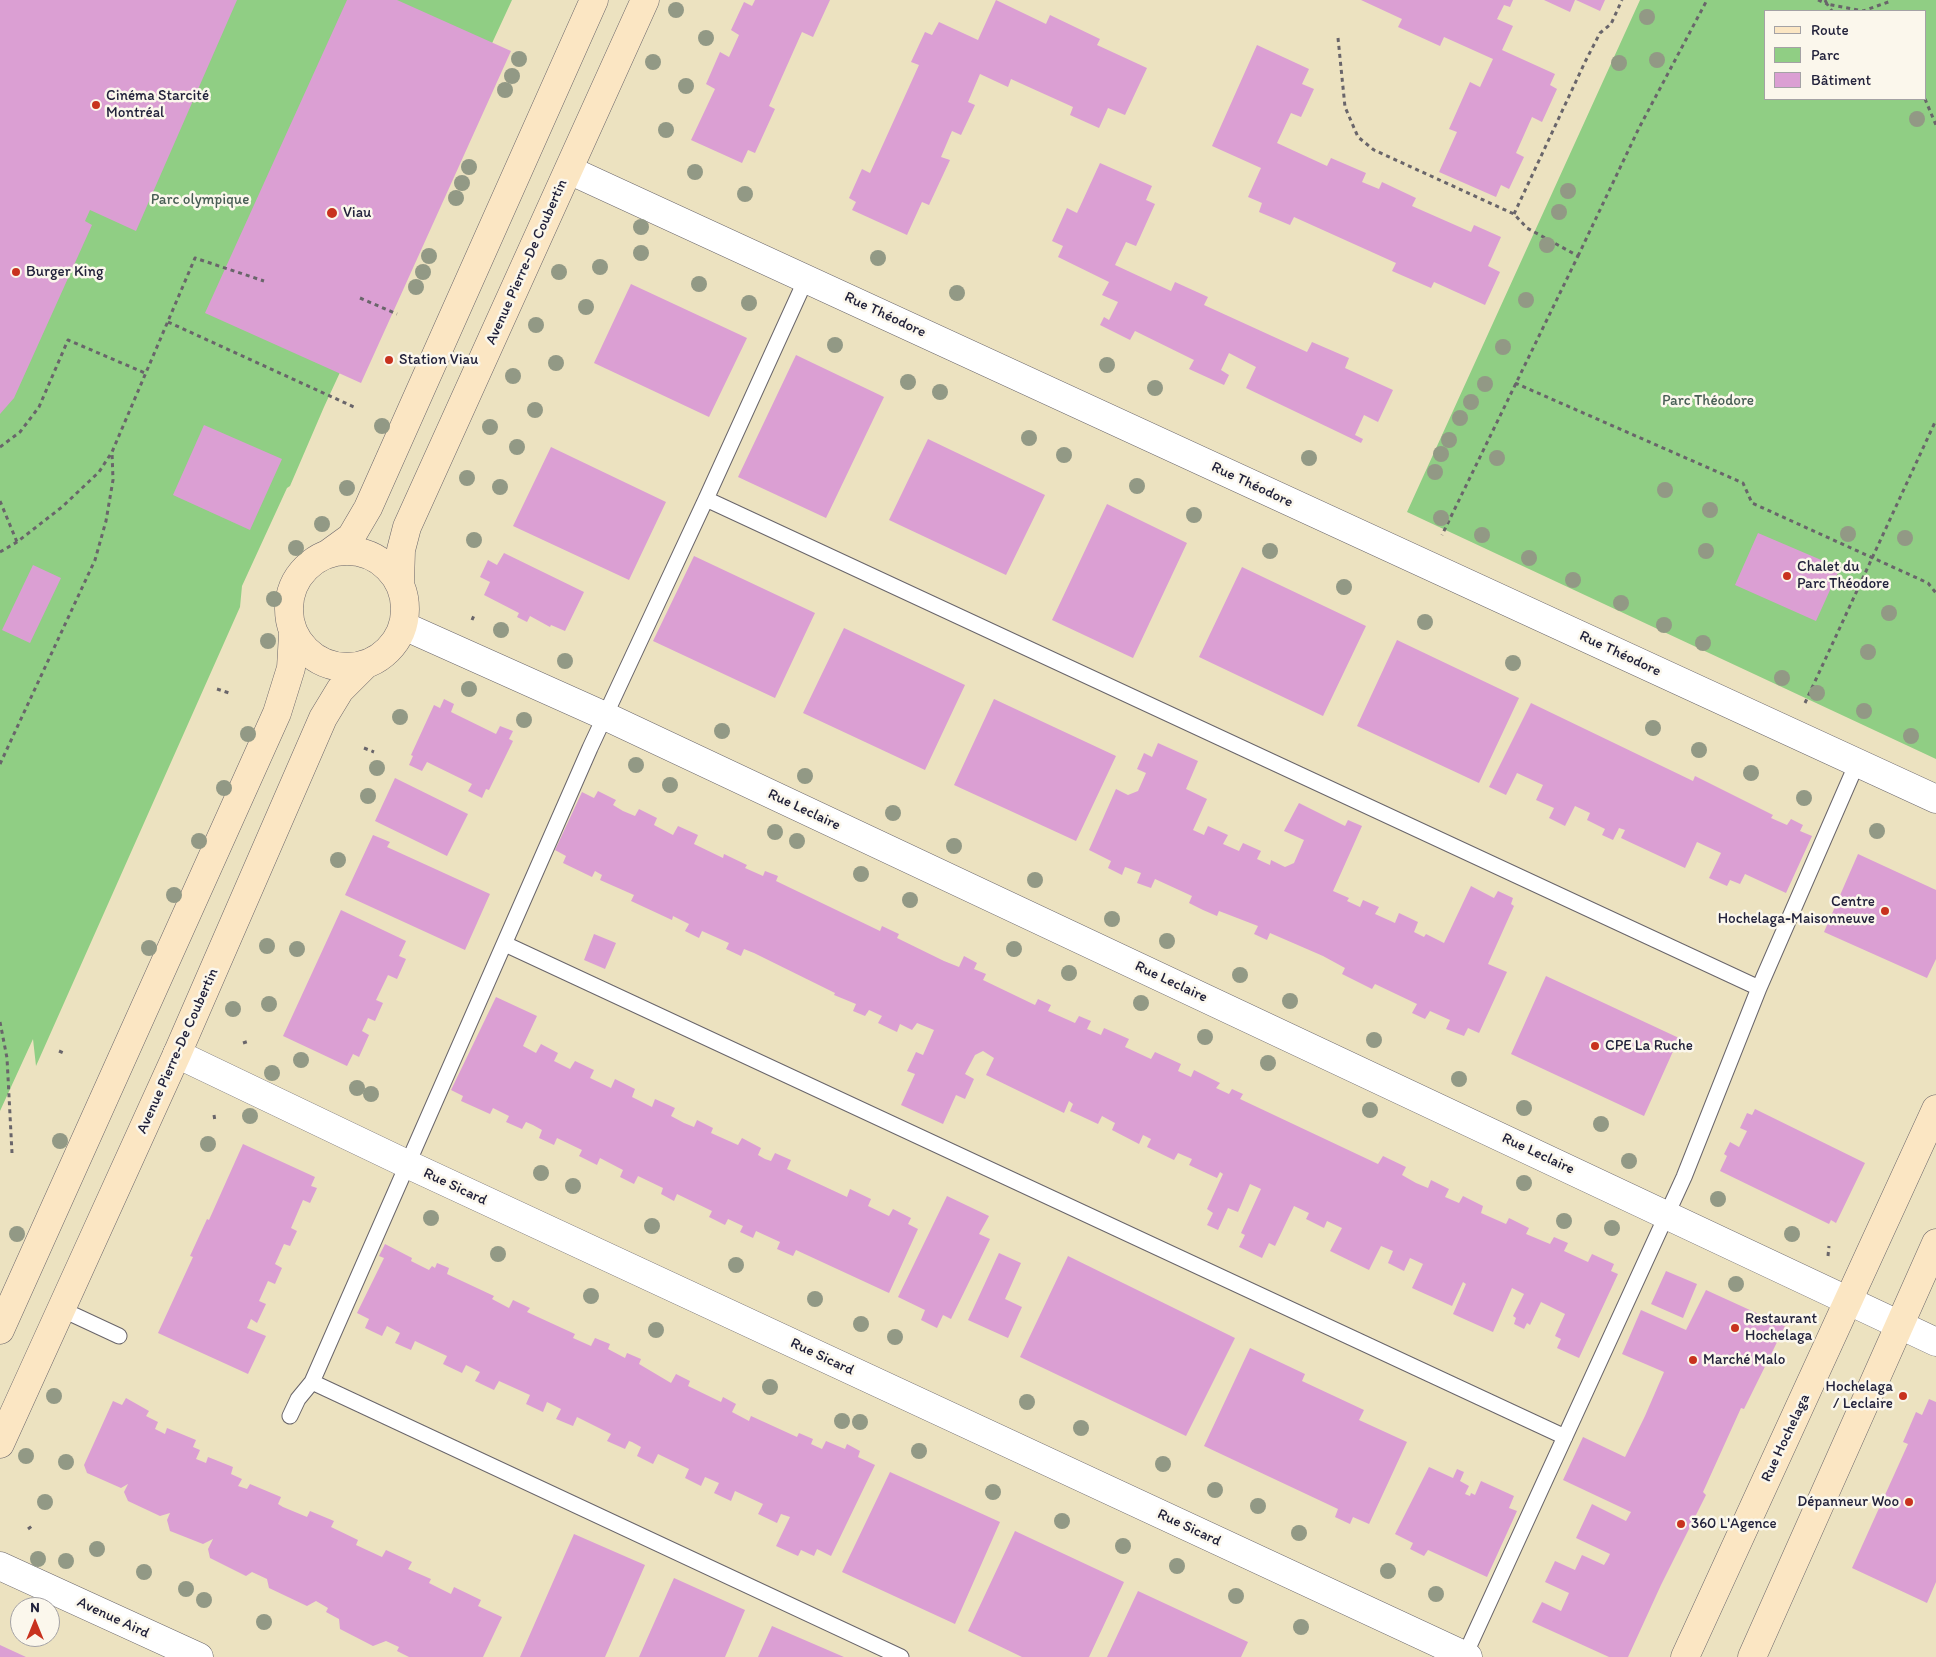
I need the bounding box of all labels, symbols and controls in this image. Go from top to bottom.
legend [1764,10,1926,100]
text: Route [1811,21,1849,39]
text: Parc [1811,46,1840,64]
text: Bâtiment [1811,71,1871,89]
place label: Cinéma Starcité Montréal [106,87,209,122]
marker: Cinéma Starcité Montréal [90,99,102,111]
street label: Avenue Pierre-De Coubertin [482,176,572,348]
park label: Parc olympique [151,191,249,209]
place label: Viau [343,204,371,222]
marker: Viau [325,206,339,220]
place label: Burger King [26,263,104,281]
marker: Burger King [10,266,22,278]
street label: Rue Théodore [841,288,929,342]
place label: Station Viau [399,351,478,369]
marker: Station Viau [383,354,395,366]
park label: Parc Théodore [1662,392,1754,410]
street label: Rue Théodore [1208,458,1296,512]
place label: Chalet du Parc Théodore [1797,558,1889,593]
marker: Chalet du Parc Théodore [1781,570,1793,582]
street label: Rue Théodore [1576,627,1664,681]
street label: Rue Leclaire [765,785,843,835]
place label: Centre Hochelaga-Maisonneuve [1718,893,1875,928]
marker: Centre Hochelaga-Maisonneuve [1879,905,1891,917]
street label: Rue Leclaire [1132,957,1210,1007]
street label: Avenue Pierre-De Coubertin [133,965,223,1137]
place label: CPE La Ruche [1605,1037,1693,1055]
marker: CPE La Ruche [1589,1040,1601,1052]
street label: Rue Leclaire [1499,1129,1577,1179]
street label: Rue Sicard [420,1164,490,1210]
place label: Restaurant Hochelaga [1745,1310,1817,1345]
marker: Restaurant Hochelaga [1729,1322,1741,1334]
street label: Rue Sicard [787,1334,857,1380]
place label: Marché Malo [1703,1351,1785,1369]
marker: Marché Malo [1687,1354,1699,1366]
place label: Hochelaga / Leclaire [1826,1378,1893,1413]
marker: Hochelaga / Leclaire [1897,1390,1909,1402]
street label: Rue Hochelaga [1758,1391,1814,1485]
place label: Dépanneur Woo [1797,1493,1899,1511]
marker: Dépanneur Woo [1903,1496,1915,1508]
street label: Rue Sicard [1154,1505,1224,1551]
place label: 360 L'Agence [1691,1515,1777,1533]
marker: 360 L'Agence [1675,1518,1687,1530]
street label: Avenue Aird [74,1593,152,1643]
north arrow [10,1597,60,1647]
text: N [30,1599,40,1616]

